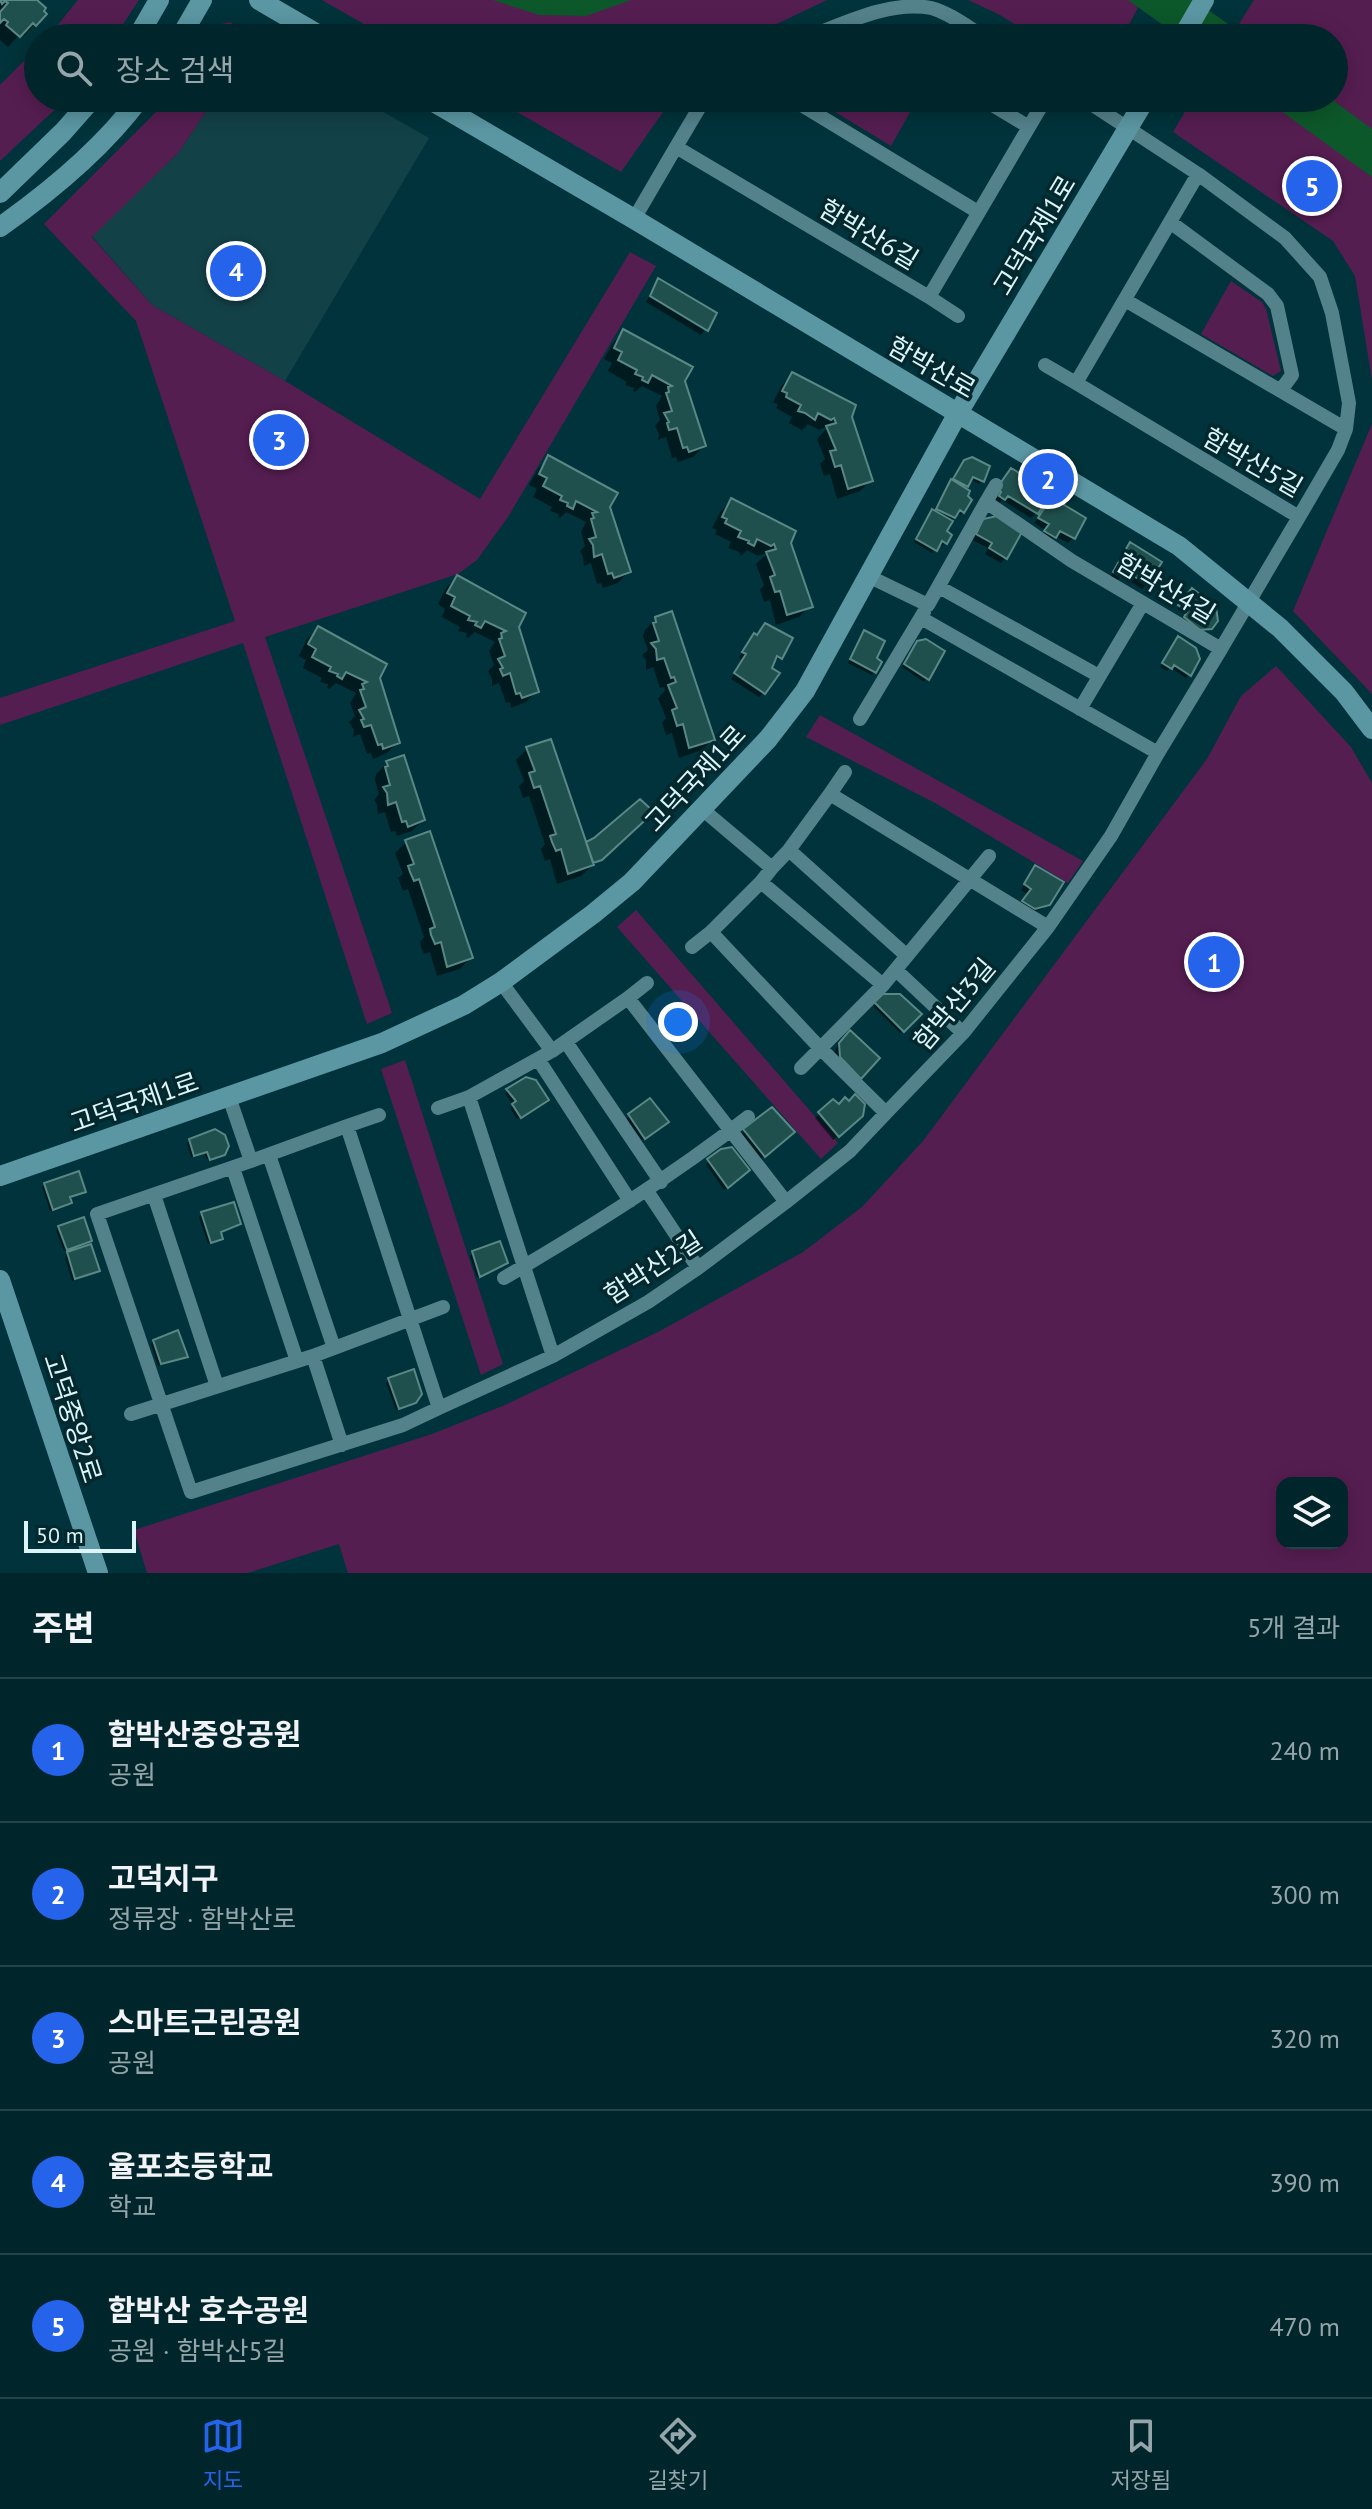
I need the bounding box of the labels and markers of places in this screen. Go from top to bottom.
pin: 5 [1286,156,1338,216]
pin: 4 [210,241,262,301]
pin: 3 [253,410,305,470]
pin: 2 [1022,449,1074,509]
pin: 1 [1188,932,1240,992]

